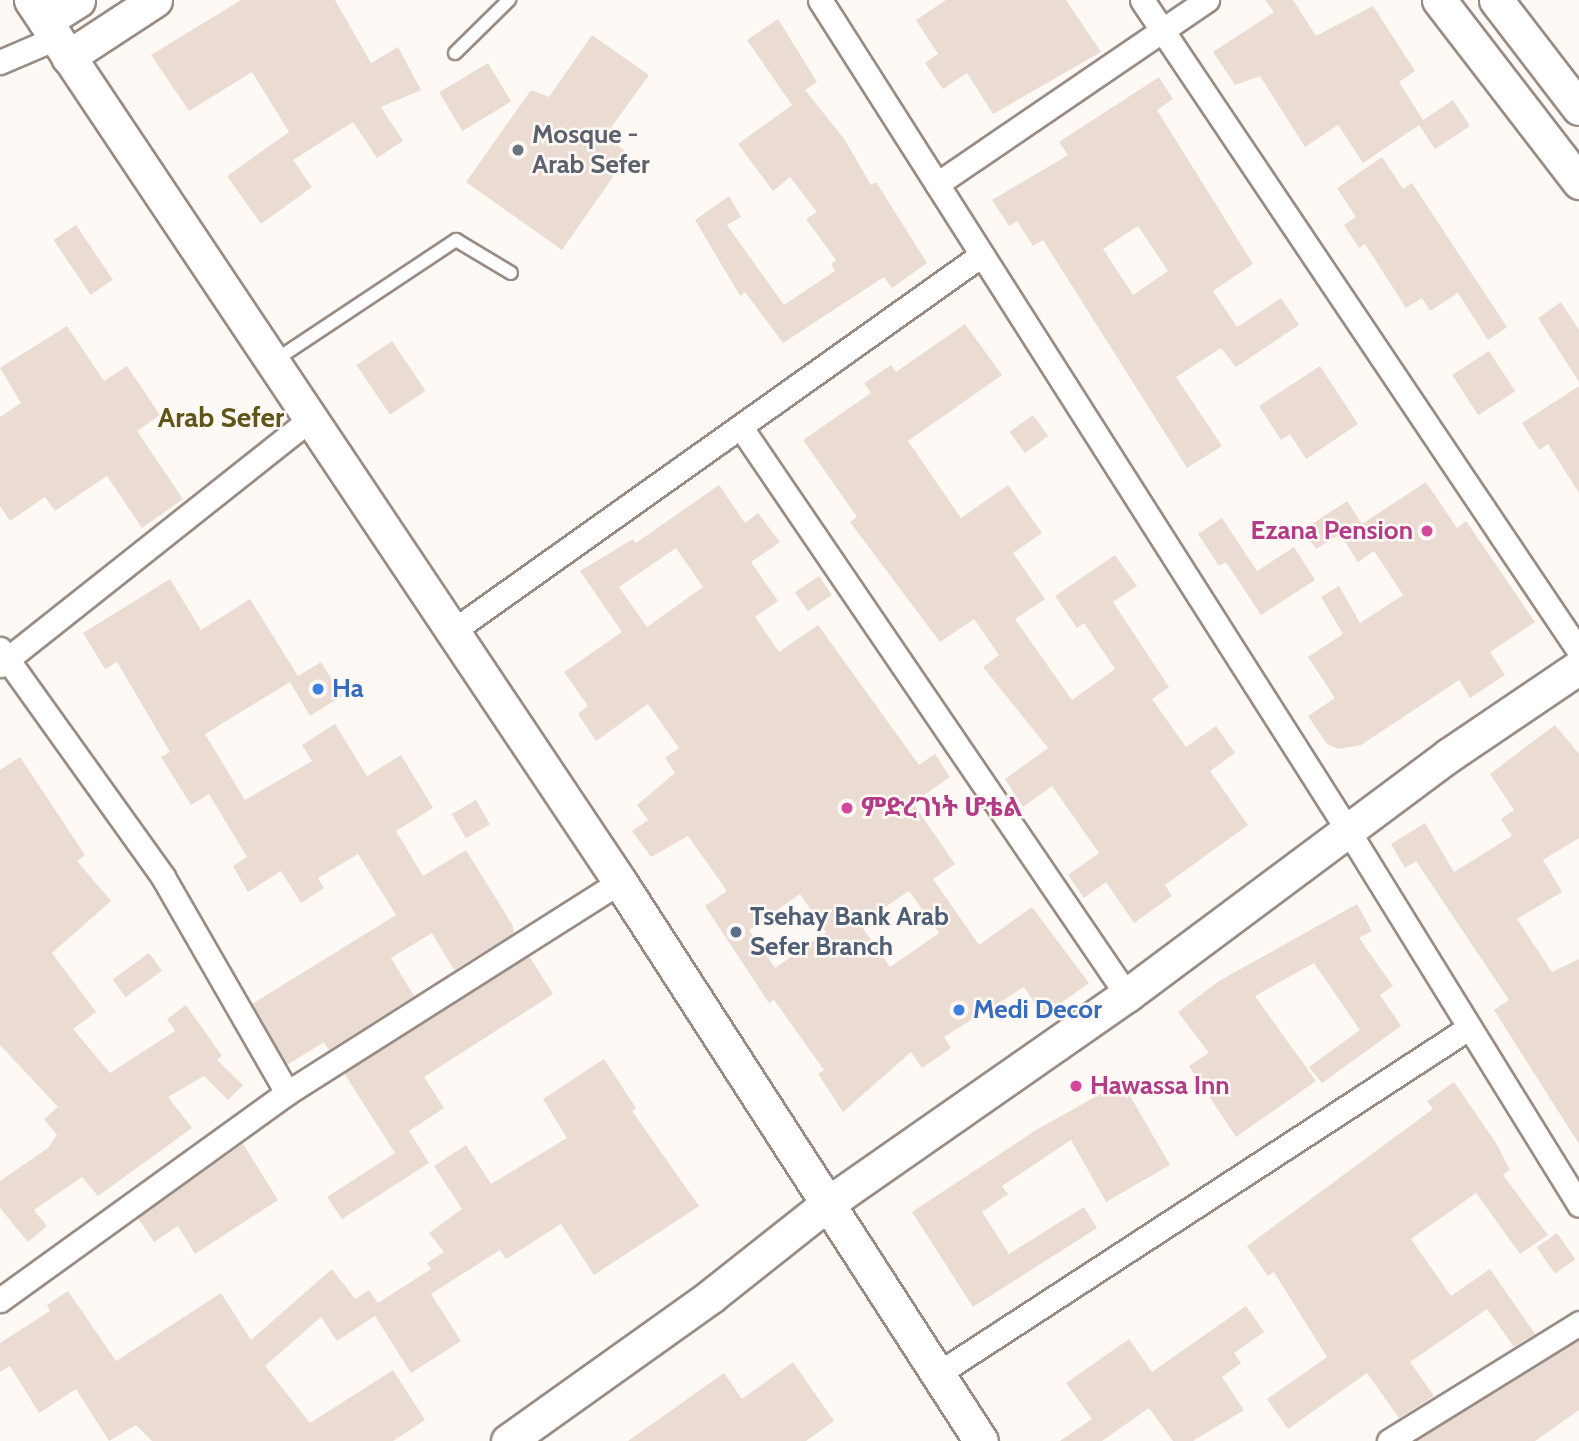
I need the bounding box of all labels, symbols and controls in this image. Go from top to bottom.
place label: Mosque - Arab Sefer [532,119,649,180]
marker: Mosque - Arab Sefer [510,142,526,158]
district label: Arab Sefer [158,400,284,434]
place label: Ezana Pension [1251,515,1413,547]
marker: Ezana Pension [1419,523,1435,539]
place label: Ha [332,673,364,705]
marker: Ha [310,681,326,697]
place label: ምድረገነት ሆቴል [861,792,1022,824]
marker: ምድረገነት ሆቴል [839,800,855,816]
place label: Tsehay Bank Arab Sefer Branch [750,901,949,962]
marker: Tsehay Bank Arab Sefer Branch [728,924,744,940]
place label: Medi Decor [973,994,1102,1026]
marker: Medi Decor [951,1002,967,1018]
place label: Hawassa Inn [1090,1070,1230,1102]
marker: Hawassa Inn [1068,1078,1084,1094]

